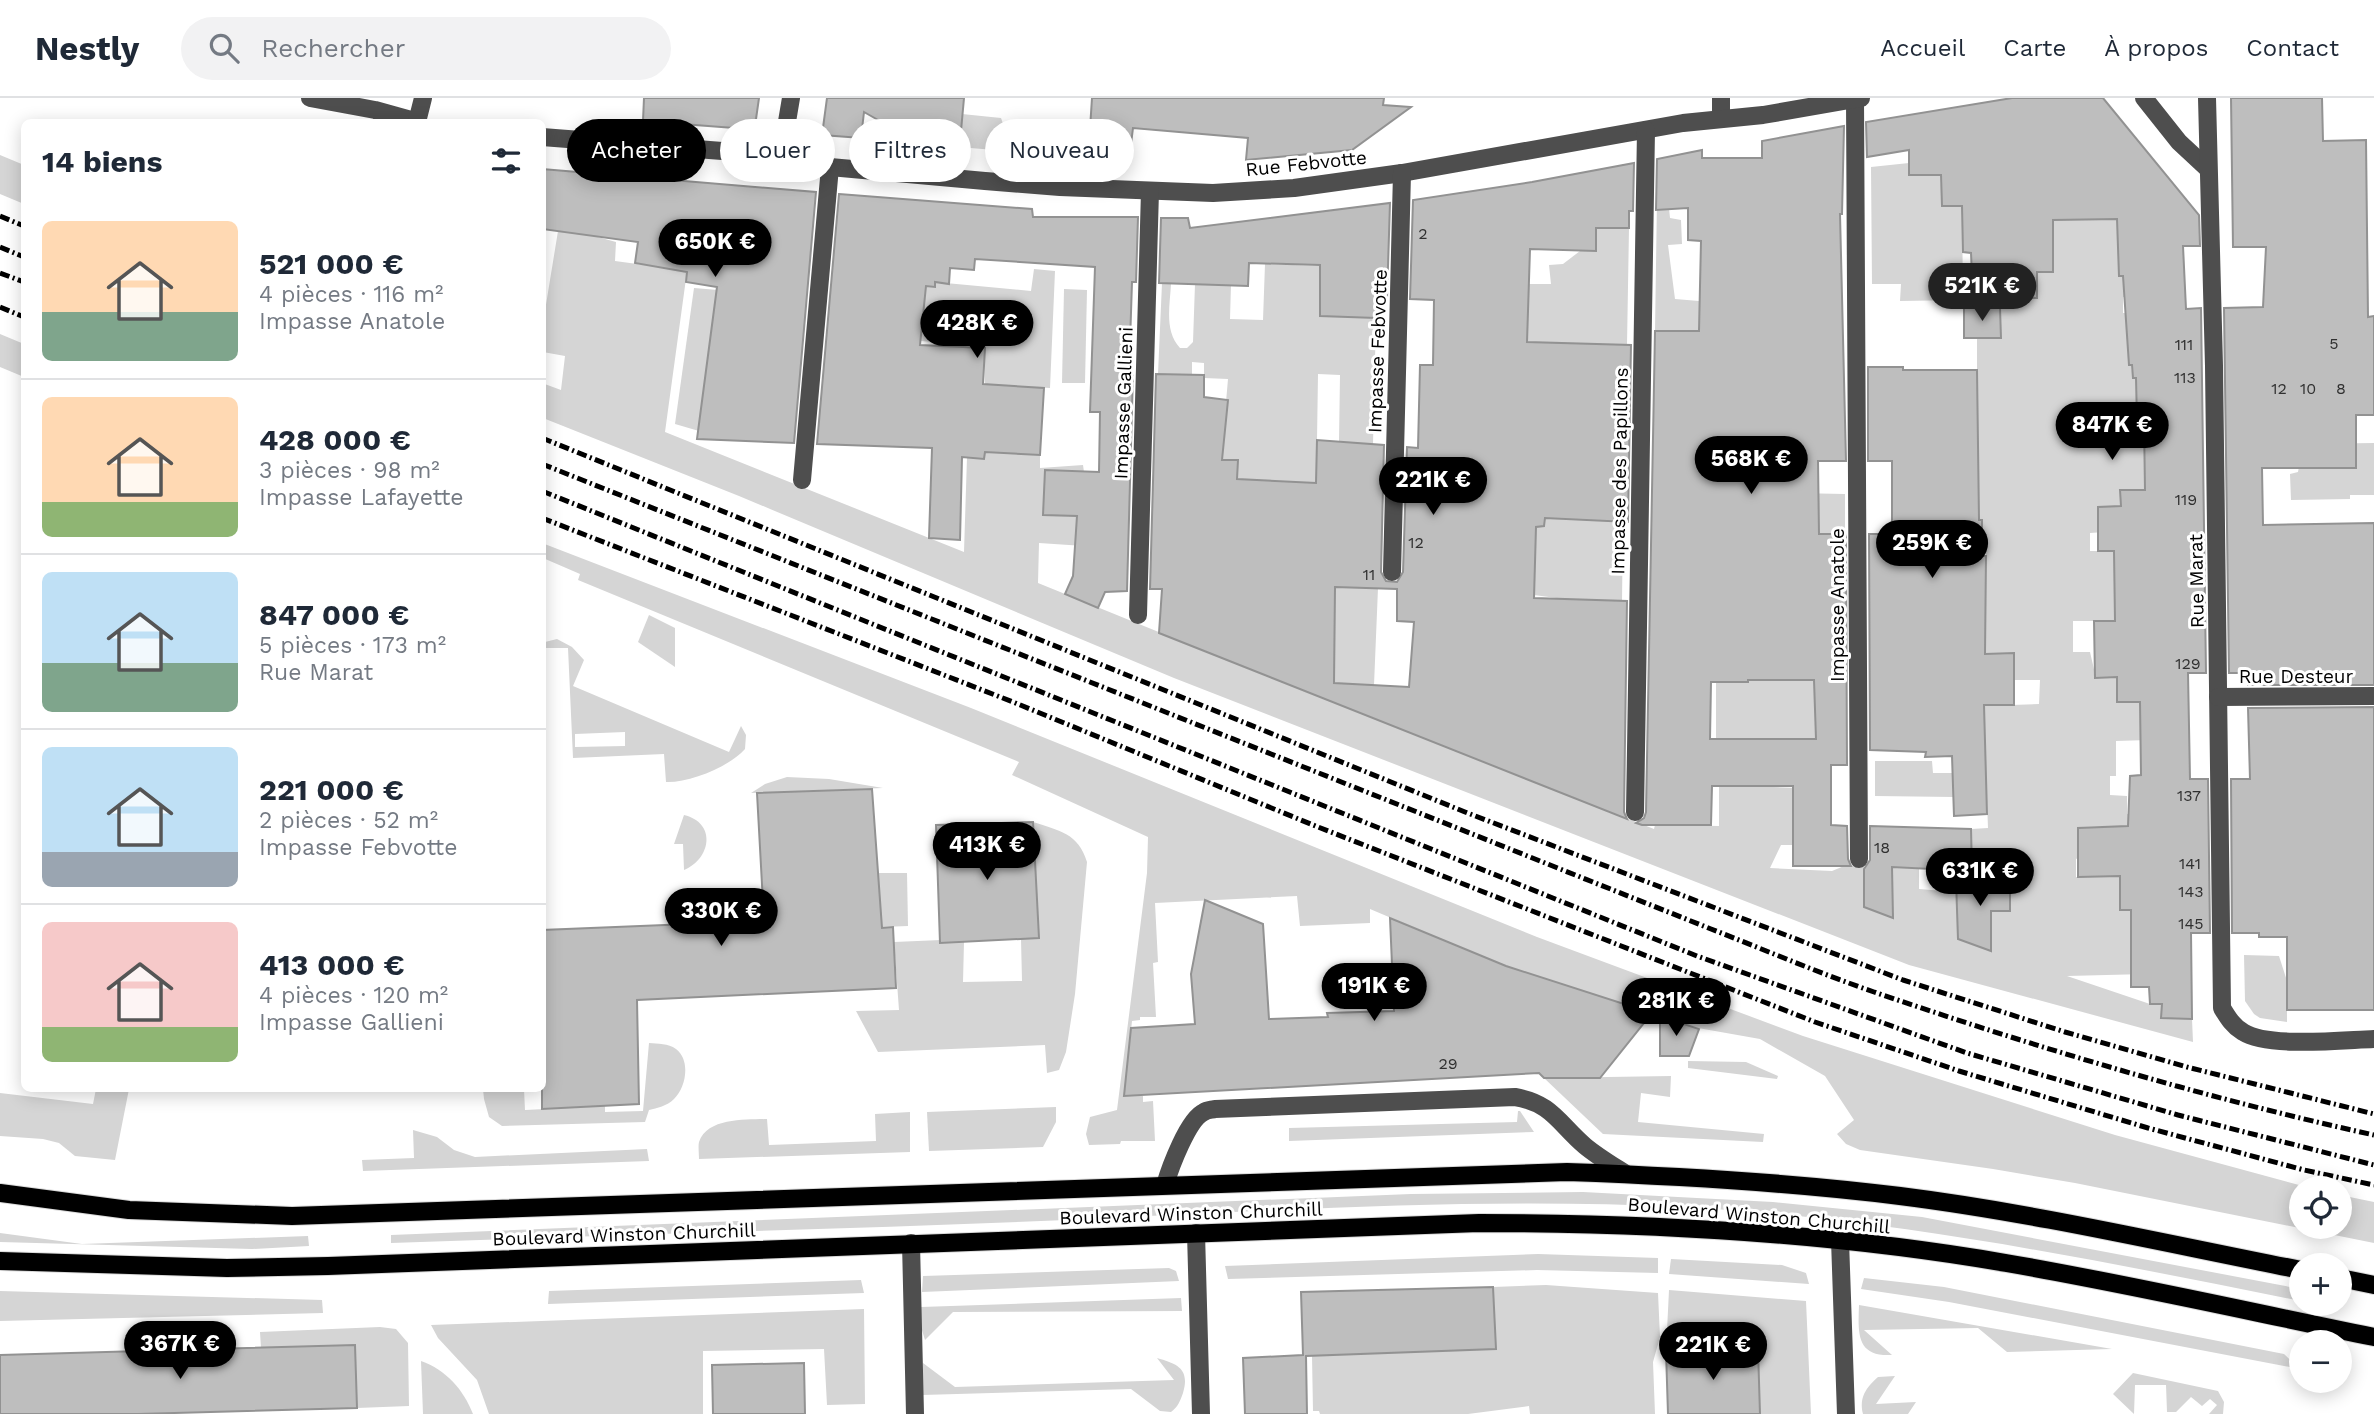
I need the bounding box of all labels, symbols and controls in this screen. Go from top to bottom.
search box [181,17,671,80]
text: Nestly [35,29,139,68]
icon: search [205,29,243,67]
text: Rechercher [261,33,405,63]
text: Accueil [1880,34,1965,62]
text: Carte [2003,34,2066,62]
text: À propos [2104,34,2208,62]
text: Contact [2246,34,2339,62]
chip: Acheter [567,119,706,182]
chip: Louer [720,119,835,182]
chip: Filtres [849,119,971,182]
chip: Nouveau [985,119,1134,182]
icon: filters [487,142,525,180]
text: 14 biens [42,144,162,179]
street label: Rue Febvotte [1244,146,1368,181]
pin: 650K € [658,220,772,279]
house number: 2 [1418,224,1428,243]
text: 650K € [675,228,755,255]
text: 521 000 € [259,246,403,281]
icon: home [98,249,182,333]
pin: 521K € [1925,264,2039,323]
street label: Impasse Febvotte [1363,269,1392,433]
text: 521K € [1944,272,2020,299]
text: 4 pièces · 116 m² [259,281,443,308]
pin: 428K € [920,300,1034,360]
text: Impasse Anatole [259,308,445,335]
text: 428K € [936,309,1018,336]
street label: Impasse Gallieni [1109,326,1138,480]
house number: 5 [2329,334,2339,353]
house number: 111 [2175,335,2193,354]
street label: Impasse des Papillons [1606,367,1633,575]
house number: 113 [2174,368,2196,387]
house number: 12 [2271,379,2287,398]
house number: 10 [2300,379,2316,398]
house number: 8 [2336,379,2346,398]
pin: 847K € [2055,402,2169,462]
text: 847K € [2072,411,2152,438]
text: 428 000 € [259,422,411,457]
icon: home [98,425,182,509]
pin: 568K € [1694,436,1808,496]
text: 568K € [1711,445,1791,472]
text: 3 pièces · 98 m² [259,457,440,484]
pin: 221K € [1376,458,1490,517]
text: 221K € [1395,466,1471,493]
text: Impasse Lafayette [259,484,464,511]
house number: 119 [2175,490,2197,509]
pin: 259K € [1875,520,1989,580]
street label: Impasse Anatole [1826,528,1849,682]
text: 259K € [1892,529,1972,556]
house number: 12 [1408,533,1424,552]
street label: Rue Marat [2184,534,2209,628]
house number: 11 [1363,565,1375,584]
text: 847 000 € [259,597,409,632]
icon: home [98,600,182,684]
text: 5 pièces · 173 m² [259,632,446,659]
house number: 129 [2175,654,2201,673]
text: Rue Marat [259,659,373,686]
street label: Rue Desteur [2239,665,2354,688]
text: 221 000 € [259,772,404,807]
icon: home [98,775,182,859]
house number: 137 [2177,786,2201,805]
text: 2 pièces · 52 m² [259,807,438,834]
pin: 413K € [930,822,1044,882]
text: 413K € [949,831,1025,858]
text: Impasse Febvotte [259,834,458,861]
house number: 18 [1874,838,1890,857]
pin: 631K € [1923,848,2037,908]
house number: 141 [2179,854,2201,873]
text: 631K € [1942,857,2018,884]
house number: 143 [2178,882,2204,901]
pin: 330K € [664,888,778,948]
text: 330K € [681,897,761,924]
house number: 145 [2178,914,2204,933]
text: 413 000 € [259,947,405,982]
icon: home [98,950,182,1034]
pin: 191K € [1317,964,1431,1023]
text: 191K € [1338,972,1410,999]
pin: 281K € [1619,978,1733,1038]
text: 4 pièces · 120 m² [259,982,448,1009]
text: 281K € [1638,987,1714,1014]
text: Impasse Gallieni [259,1009,444,1036]
house number: 29 [1438,1054,1458,1073]
map controls [2289,1176,2352,1393]
button: locate [2289,1176,2352,1239]
street label: Boulevard Winston Churchill [1627,1193,1891,1238]
street label: Boulevard Winston Churchill [1059,1197,1323,1230]
street label: Boulevard Winston Churchill [492,1218,756,1251]
button: + [2289,1253,2352,1316]
pin: 367K € [123,1322,237,1381]
pin: 221K € [1656,1322,1770,1382]
text: 367K € [140,1330,220,1357]
button: − [2289,1330,2352,1393]
text: 221K € [1675,1331,1751,1358]

